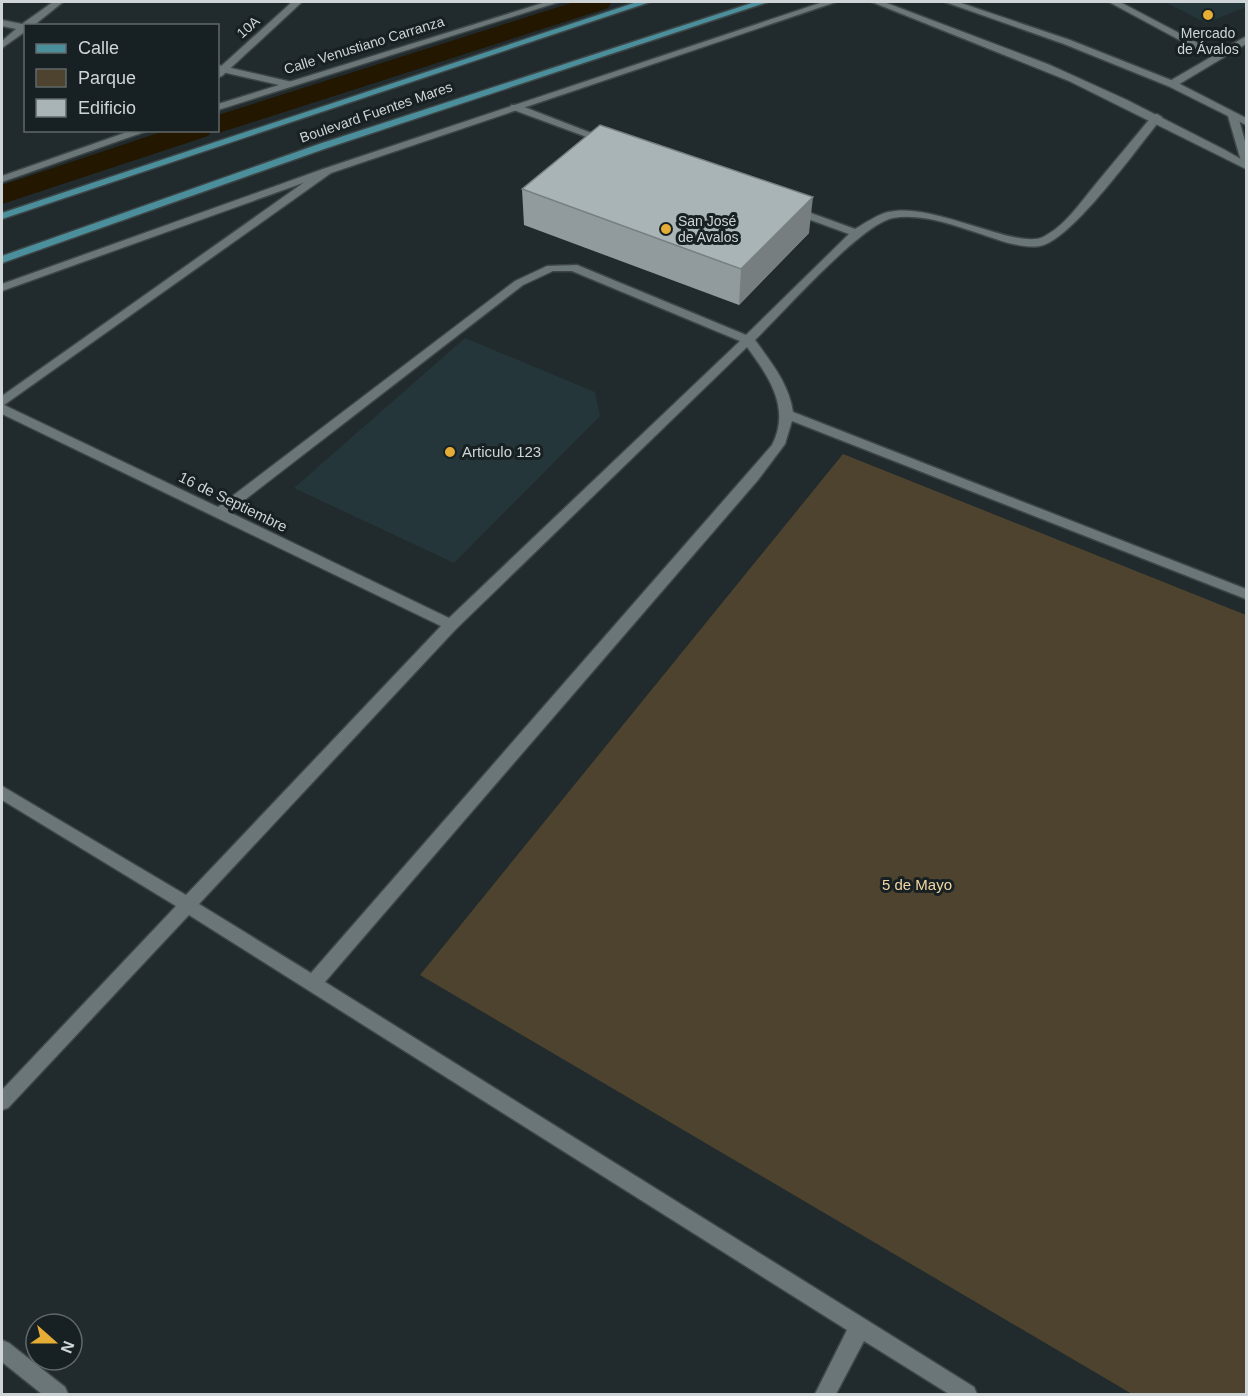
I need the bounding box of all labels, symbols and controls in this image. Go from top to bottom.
marker: Mercado de Ávalos [1201,8,1215,22]
street label: 10A [233,12,263,41]
street label: Calle Venustiano Carranza [282,13,446,77]
legend [24,24,219,132]
place label: Mercado de Ávalos [1177,25,1239,57]
text: Calle [78,38,119,58]
text: Parque [78,68,136,88]
street label: Boulevard Fuentes Mares [298,78,454,146]
text: Edificio [78,98,136,118]
place label: San José de Avalos [678,213,738,245]
marker: San José de Avalos [659,222,673,236]
place label: Articulo 123 [462,443,541,460]
marker: Articulo 123 [443,445,457,459]
street label: 16 de Septiembre [176,468,290,535]
park label: 5 de Mayo [882,876,952,893]
north arrow [24,1312,84,1372]
text: N [58,1339,78,1356]

